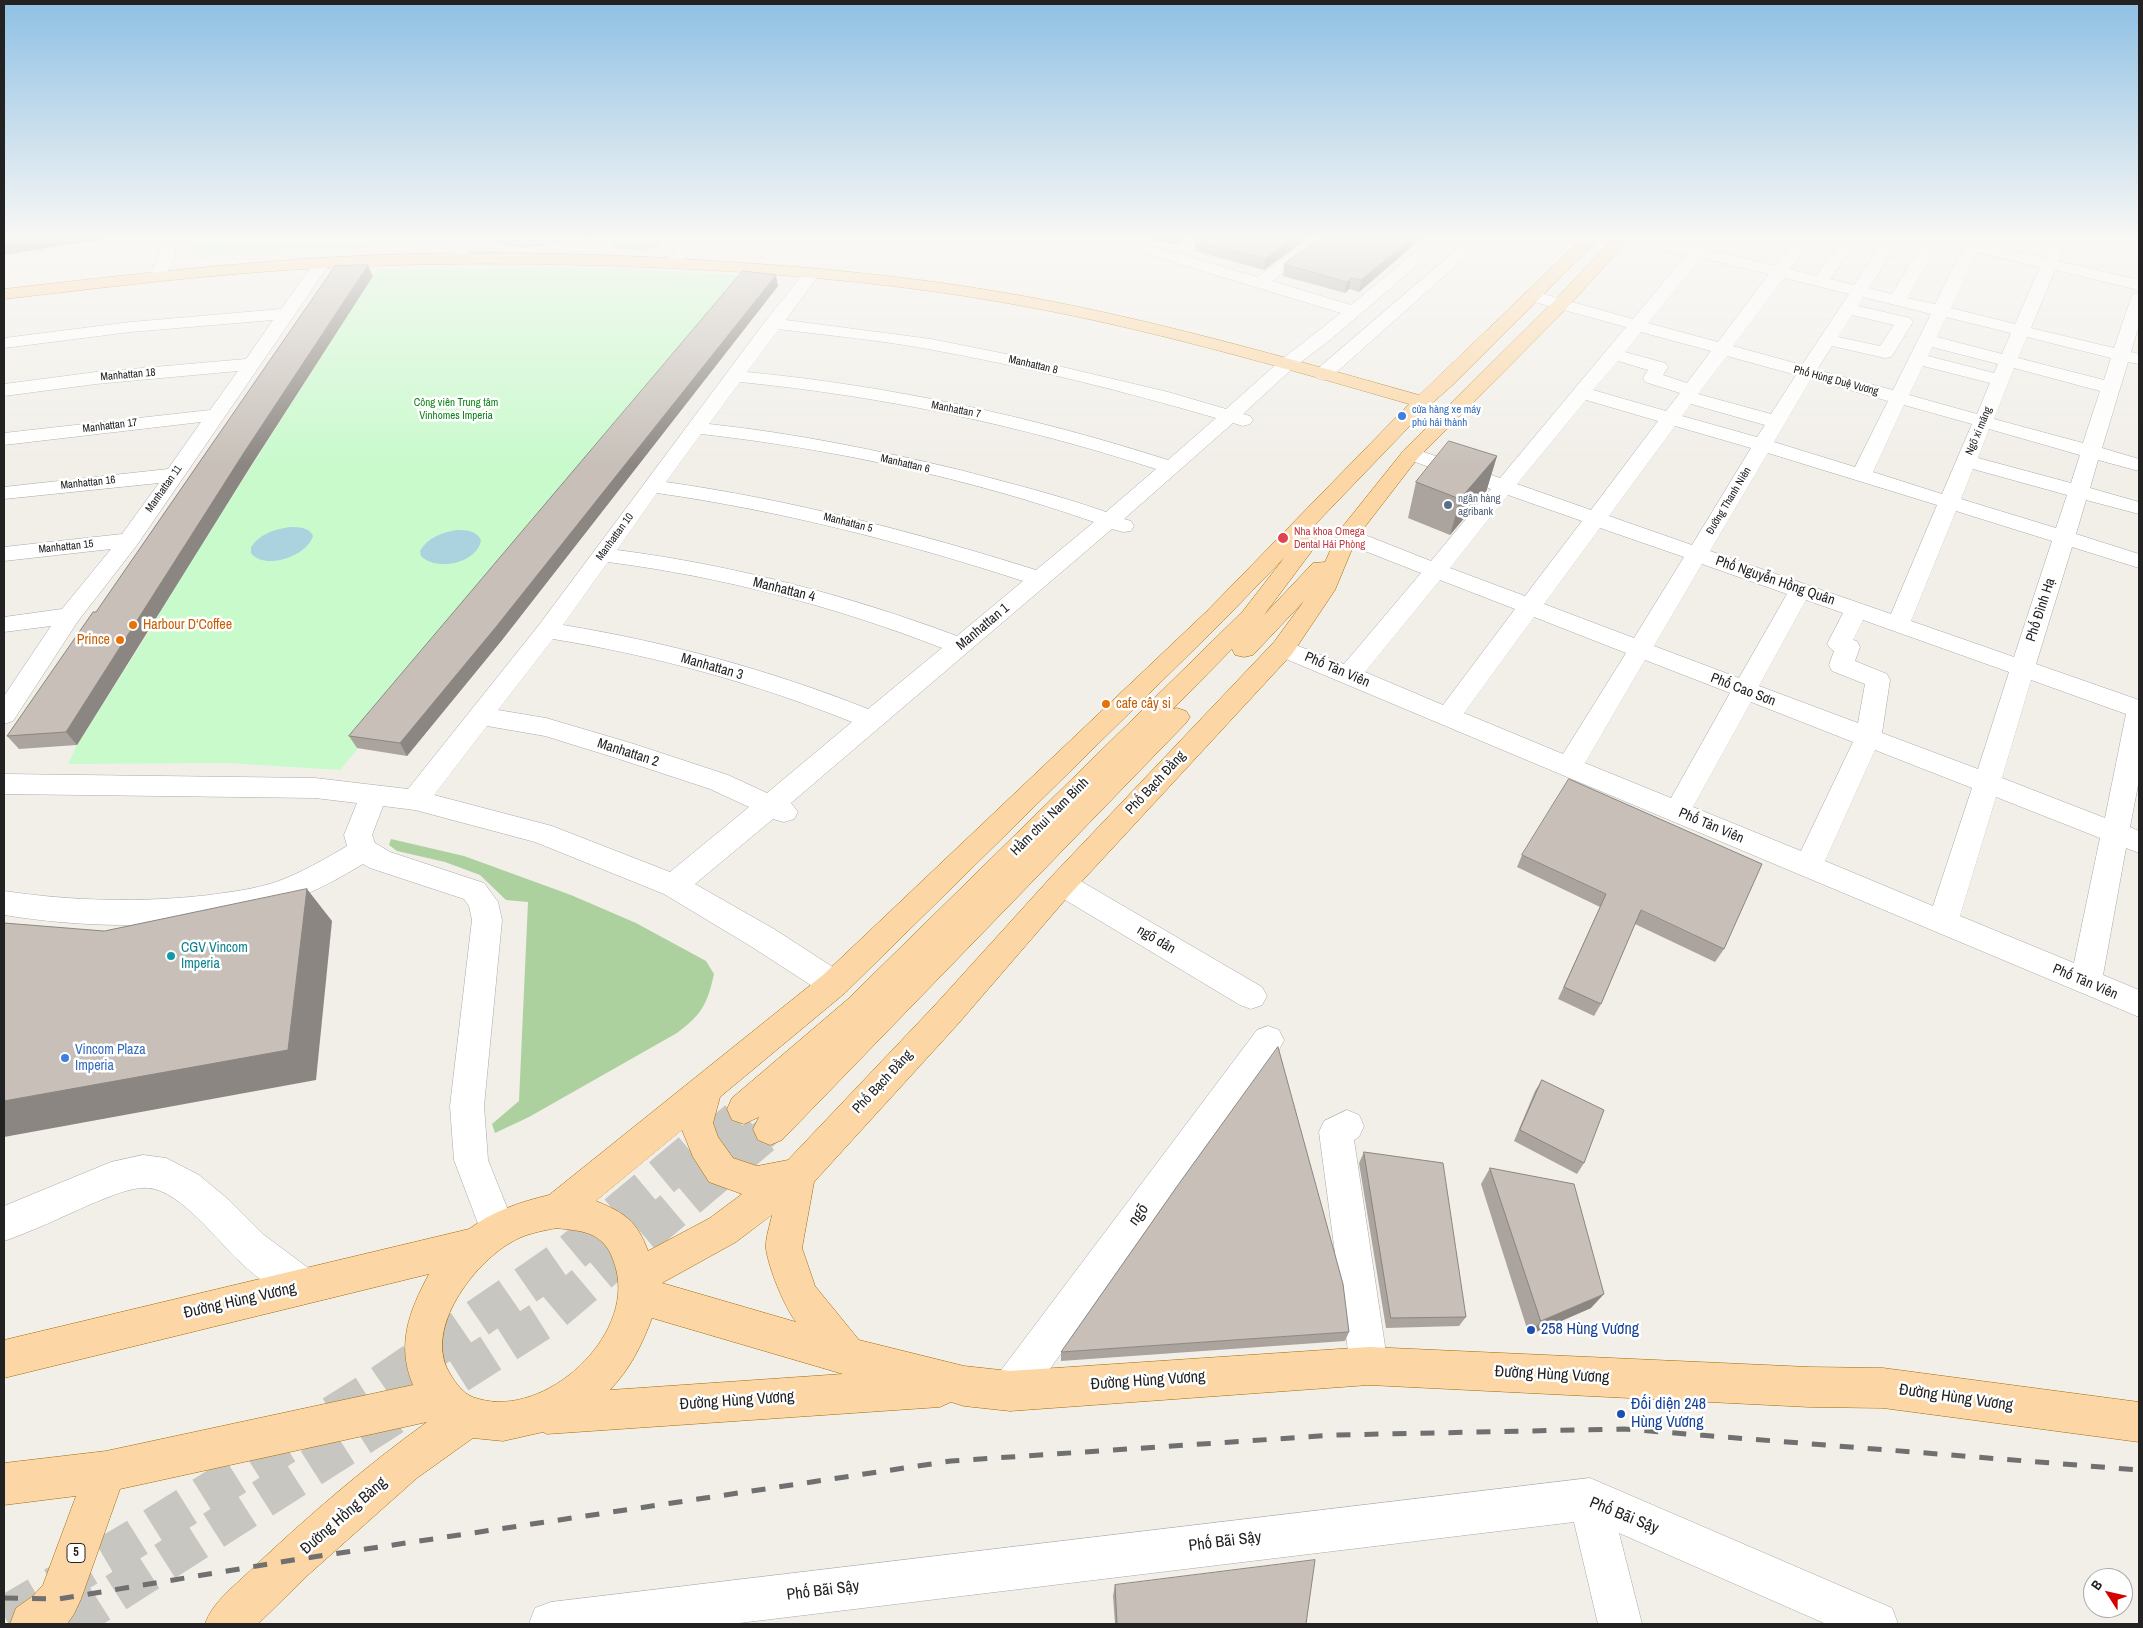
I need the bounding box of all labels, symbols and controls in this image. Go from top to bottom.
street label: Manhattan 8 [1007,353,1059,377]
street label: Phố Hùng Duệ Vương [1792,363,1880,399]
street label: Manhattan 18 [100,366,156,384]
park label: Công viên Trung tâm Vinhomes Imperia [414,396,498,422]
street label: Manhattan 7 [930,399,982,421]
place label: cửa hàng xe máy phú hải thành [1412,403,1481,429]
street label: Ngõ xi măng [1963,405,1995,457]
marker: cửa hàng xe máy phú hải thành [1396,410,1408,422]
street label: Manhattan 17 [82,416,138,436]
street label: Manhattan 6 [879,452,931,476]
street label: Manhattan 11 [143,463,185,515]
street label: Đường Thanh Niên [1704,465,1754,537]
street label: Manhattan 16 [60,474,116,492]
place label: ngân hàng agribank [1458,492,1501,518]
marker: ngân hàng agribank [1442,499,1454,511]
street label: Manhattan 10 [593,511,637,563]
street label: Manhattan 5 [822,511,874,535]
place label: Nha khoa Omega Dental Hải Phòng [1294,525,1365,551]
marker: Nha khoa Omega Dental Hải Phòng [1276,531,1290,545]
street label: Manhattan 15 [38,538,94,556]
street label: Phố Nguyễn Hồng Quân [1713,553,1837,609]
street label: Manhattan 4 [751,574,817,606]
street label: Phố Đình Hạ [2023,576,2059,644]
street label: Manhattan 1 [953,600,1013,654]
place label: Harbour D‘Coffee [143,617,232,633]
marker: Harbour D‘Coffee [127,619,139,631]
place label: Prince [77,632,110,648]
marker: Prince [114,634,126,646]
street label: Phố Tản Viên [1302,649,1372,691]
street label: Manhattan 3 [679,650,745,684]
street label: Phố Cao Sơn [1708,670,1778,710]
place label: cafe cây si [1116,696,1171,712]
marker: cafe cây si [1100,698,1112,710]
street label: Manhattan 2 [595,735,661,771]
street label: Phố Bạch Đằng [1122,748,1190,818]
street label: Hầm chui Nam Bính [1008,775,1092,859]
street label: Phố Tản Viên [1676,805,1746,847]
street label: ngõ dân [1134,922,1178,958]
place label: CGV Vincom Imperia [181,940,248,972]
marker: CGV Vincom Imperia [165,950,177,962]
street label: Phố Tản Viên [2050,961,2120,1003]
place label: Vincom Plaza Imperia [75,1042,146,1074]
street label: Phố Bạch Đằng [849,1047,917,1117]
marker: Vincom Plaza Imperia [59,1052,71,1064]
street label: ngõ [1125,1201,1153,1229]
street label: Đường Hùng Vương [182,1279,298,1323]
place label: 258 Hùng Vương [1541,1320,1639,1340]
marker: 258 Hùng Vương [1525,1324,1537,1336]
street label: Đường Hùng Vương [1494,1362,1610,1388]
street label: Đường Hùng Vương [1090,1367,1206,1395]
street label: Đường Hùng Vương [1898,1381,2014,1415]
street label: Đường Hùng Vương [679,1387,795,1415]
place label: Đối diện 248 Hùng Vương [1631,1395,1706,1433]
marker: Đối diện 248 Hùng Vương [1615,1408,1627,1420]
street label: Đường Hồng Bàng [297,1473,391,1559]
street label: Phố Bãi Sậy [1587,1493,1661,1539]
street label: Phố Bãi Sậy [1188,1528,1262,1556]
road number: 5 [67,1544,85,1562]
north arrow [2083,1568,2133,1618]
text: B [2087,1576,2106,1594]
street label: Phố Bãi Sậy [786,1577,860,1605]

